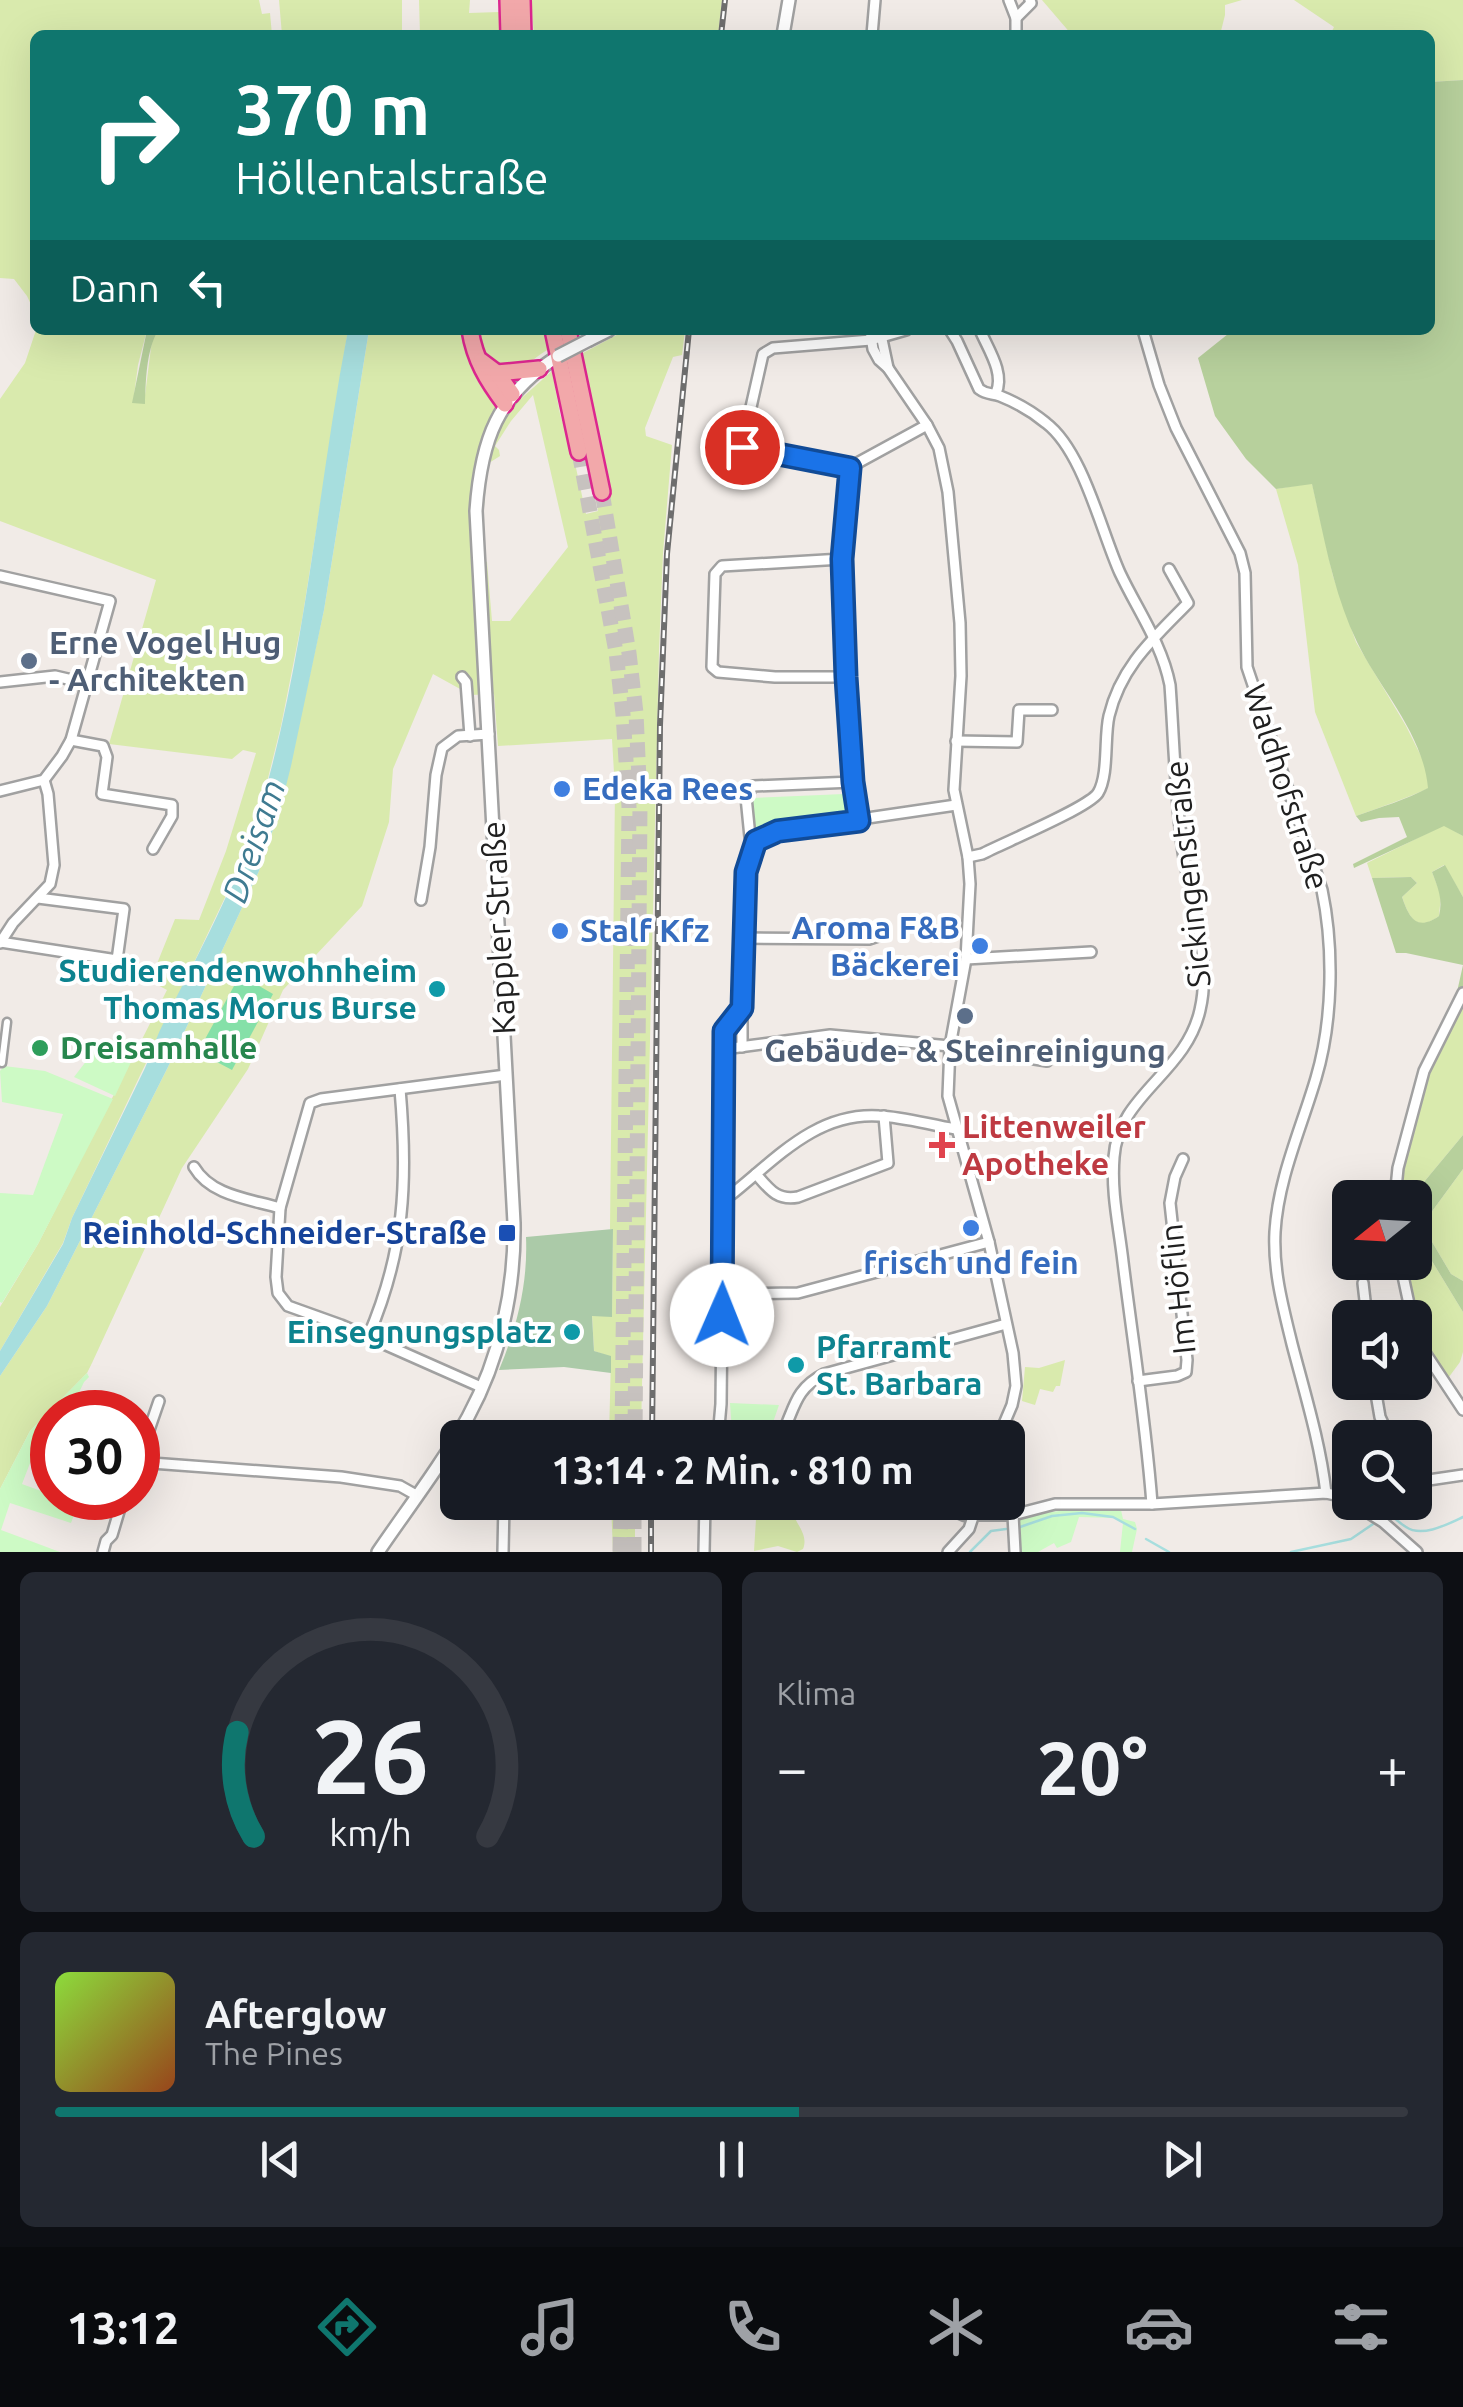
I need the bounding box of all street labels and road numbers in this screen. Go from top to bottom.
street label: Waldhofstraße [1237,680,1337,894]
street label: Sickingenstraße [1157,759,1217,989]
street label: Kappler Straße [474,820,522,1036]
street label: Im Höflin [1152,1222,1202,1356]

